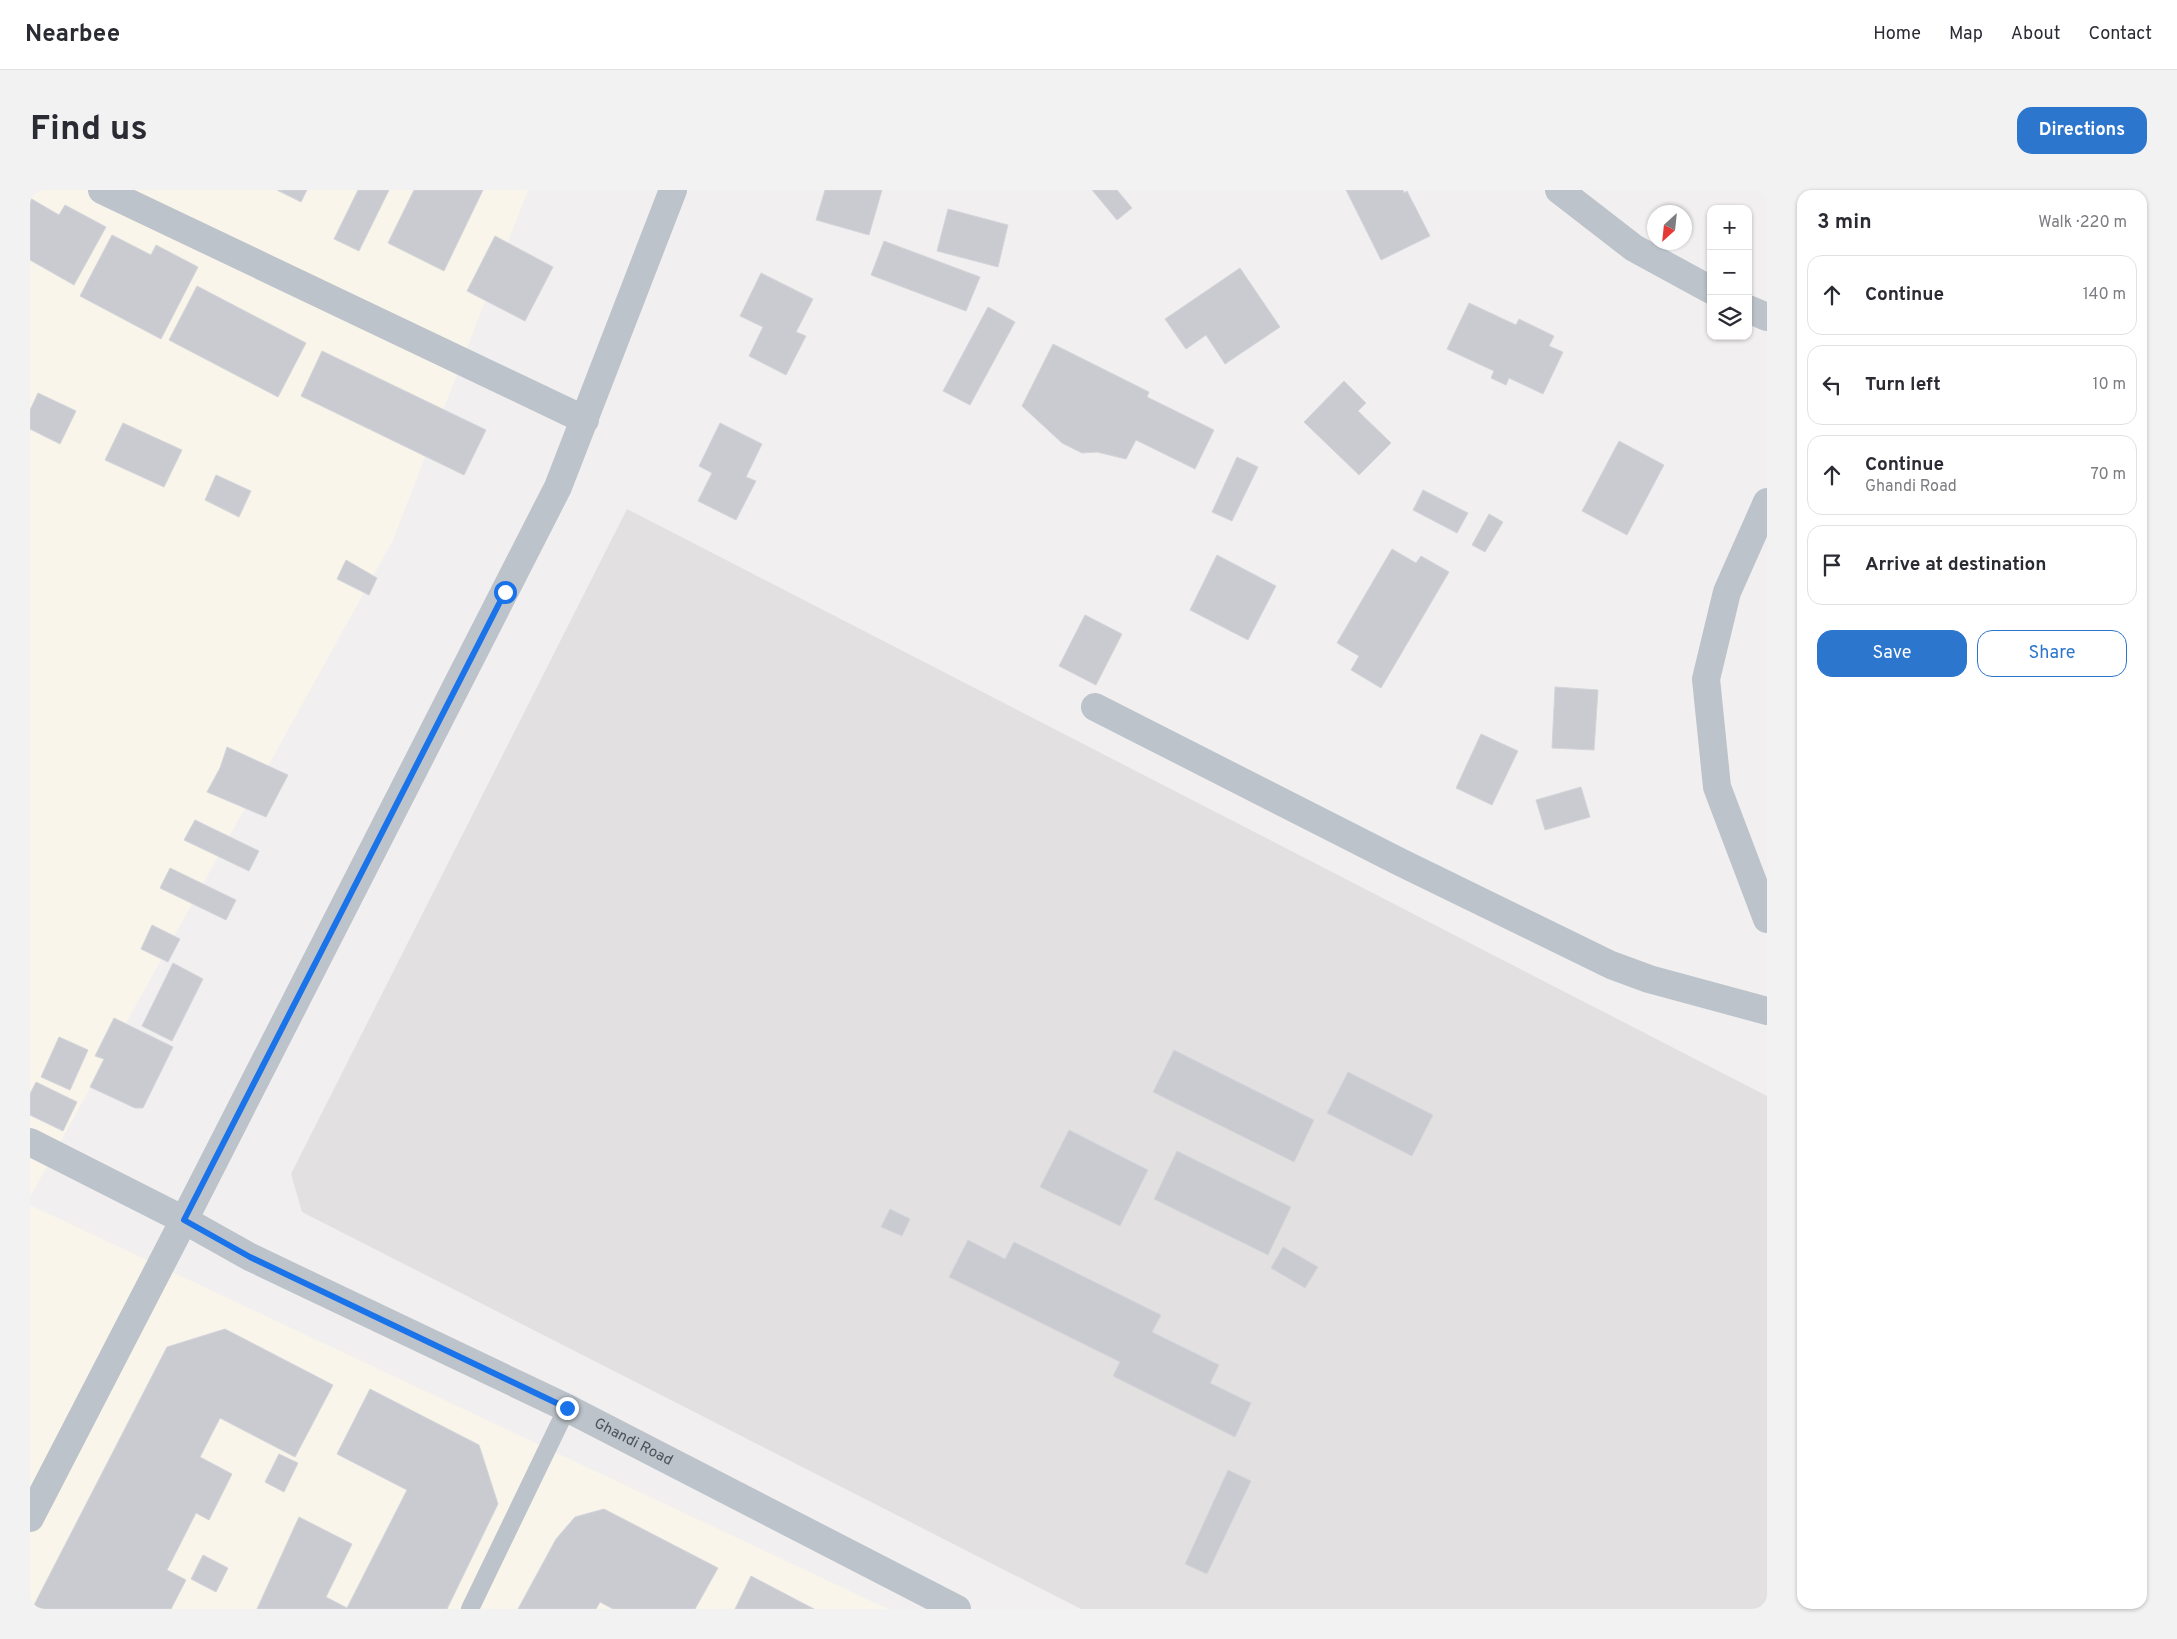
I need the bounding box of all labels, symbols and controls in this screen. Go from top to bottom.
text: Nearbee [25,20,120,50]
text: Home [1873,23,1921,46]
text: Map [1949,23,1983,46]
text: About [2011,23,2060,46]
text: Contact [2088,23,2152,46]
button: Directions [2017,107,2147,154]
text: Find us [30,108,148,152]
north arrow [1647,205,1692,250]
map controls [1707,205,1752,340]
button: + [1707,205,1752,250]
text: 3 min [1817,209,1872,236]
text: Walk · 220 m [2038,213,2127,233]
button: − [1707,250,1752,295]
icon: ahead [1818,281,1846,309]
text: Continue [1865,283,1944,307]
text: 140 m [2083,285,2126,305]
button: layers [1707,295,1752,340]
icon: left [1818,371,1846,399]
text: Turn left [1865,373,1941,397]
text: 10 m [2092,375,2126,395]
text: Continue [1865,453,1944,477]
icon: ahead [1818,461,1846,489]
text: 70 m [2091,465,2126,485]
text: Ghandi Road [1865,477,1957,497]
icon: arrive [1818,551,1846,579]
text: Arrive at destination [1865,553,2046,577]
route start [494,581,517,604]
button: Save [1817,630,1967,677]
button: Share [1977,630,2127,677]
route end [556,1397,579,1420]
street label: Ghandi Road [591,1414,676,1470]

